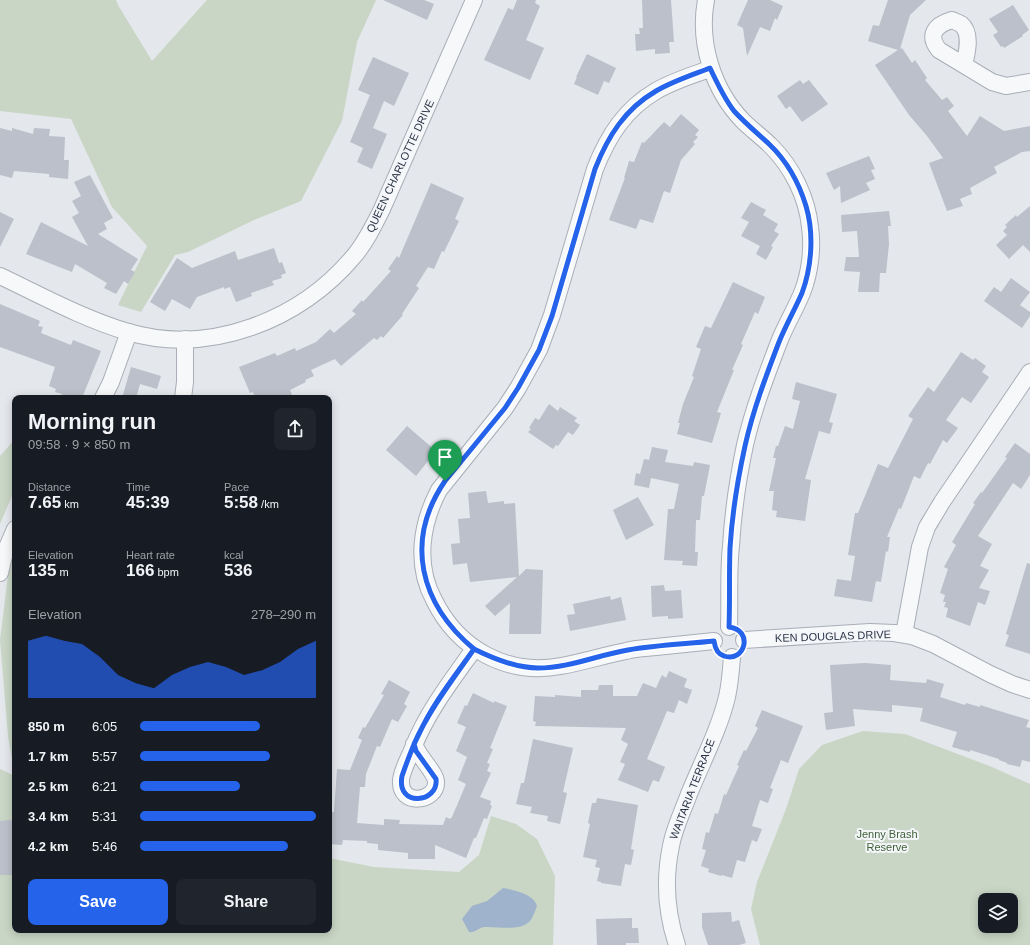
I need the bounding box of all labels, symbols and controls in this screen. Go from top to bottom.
street label: QUEEN CHARLOTTE DRIVE [364,98,436,234]
button: share [274,408,316,450]
text: Morning run [28,409,156,434]
text: 09:58 · 9 × 850 m [28,437,130,452]
pin [428,440,462,481]
icon: arrive [434,446,456,468]
text: Distance [28,481,71,493]
text: Time [126,481,150,493]
text: Pace [224,481,249,493]
text: 7.65 [28,493,61,512]
text: 45:39 [126,493,169,512]
text: 5:58 [224,493,258,512]
text: km [61,498,79,510]
text: /km [258,498,279,510]
text: Elevation [28,549,73,561]
text: Heart rate [126,549,175,561]
text: kcal [224,549,244,561]
text: 135 [28,561,56,580]
text: 166 [126,561,154,580]
text: 536 [224,561,252,580]
text: m [56,566,69,578]
text: bpm [154,566,179,578]
text: Elevation [28,607,81,622]
text: 278–290 m [251,607,316,622]
street label: KEN DOUGLAS DRIVE [775,628,891,644]
text: 850 m [28,719,65,734]
text: 6:05 [92,719,117,734]
street label: WAITARIA TERRACE [667,737,717,841]
text: 1.7 km [28,749,68,764]
text: 5:57 [92,749,117,764]
text: 2.5 km [28,779,68,794]
text: 6:21 [92,779,117,794]
text: 3.4 km [28,809,68,824]
text: 5:31 [92,809,117,824]
park label: Jenny Brash Reserve [856,828,918,853]
text: 4.2 km [28,839,68,854]
text: 5:46 [92,839,117,854]
button: Save [28,879,168,925]
button: Share [176,879,316,925]
map controls [978,893,1018,933]
button: layers [978,893,1018,933]

